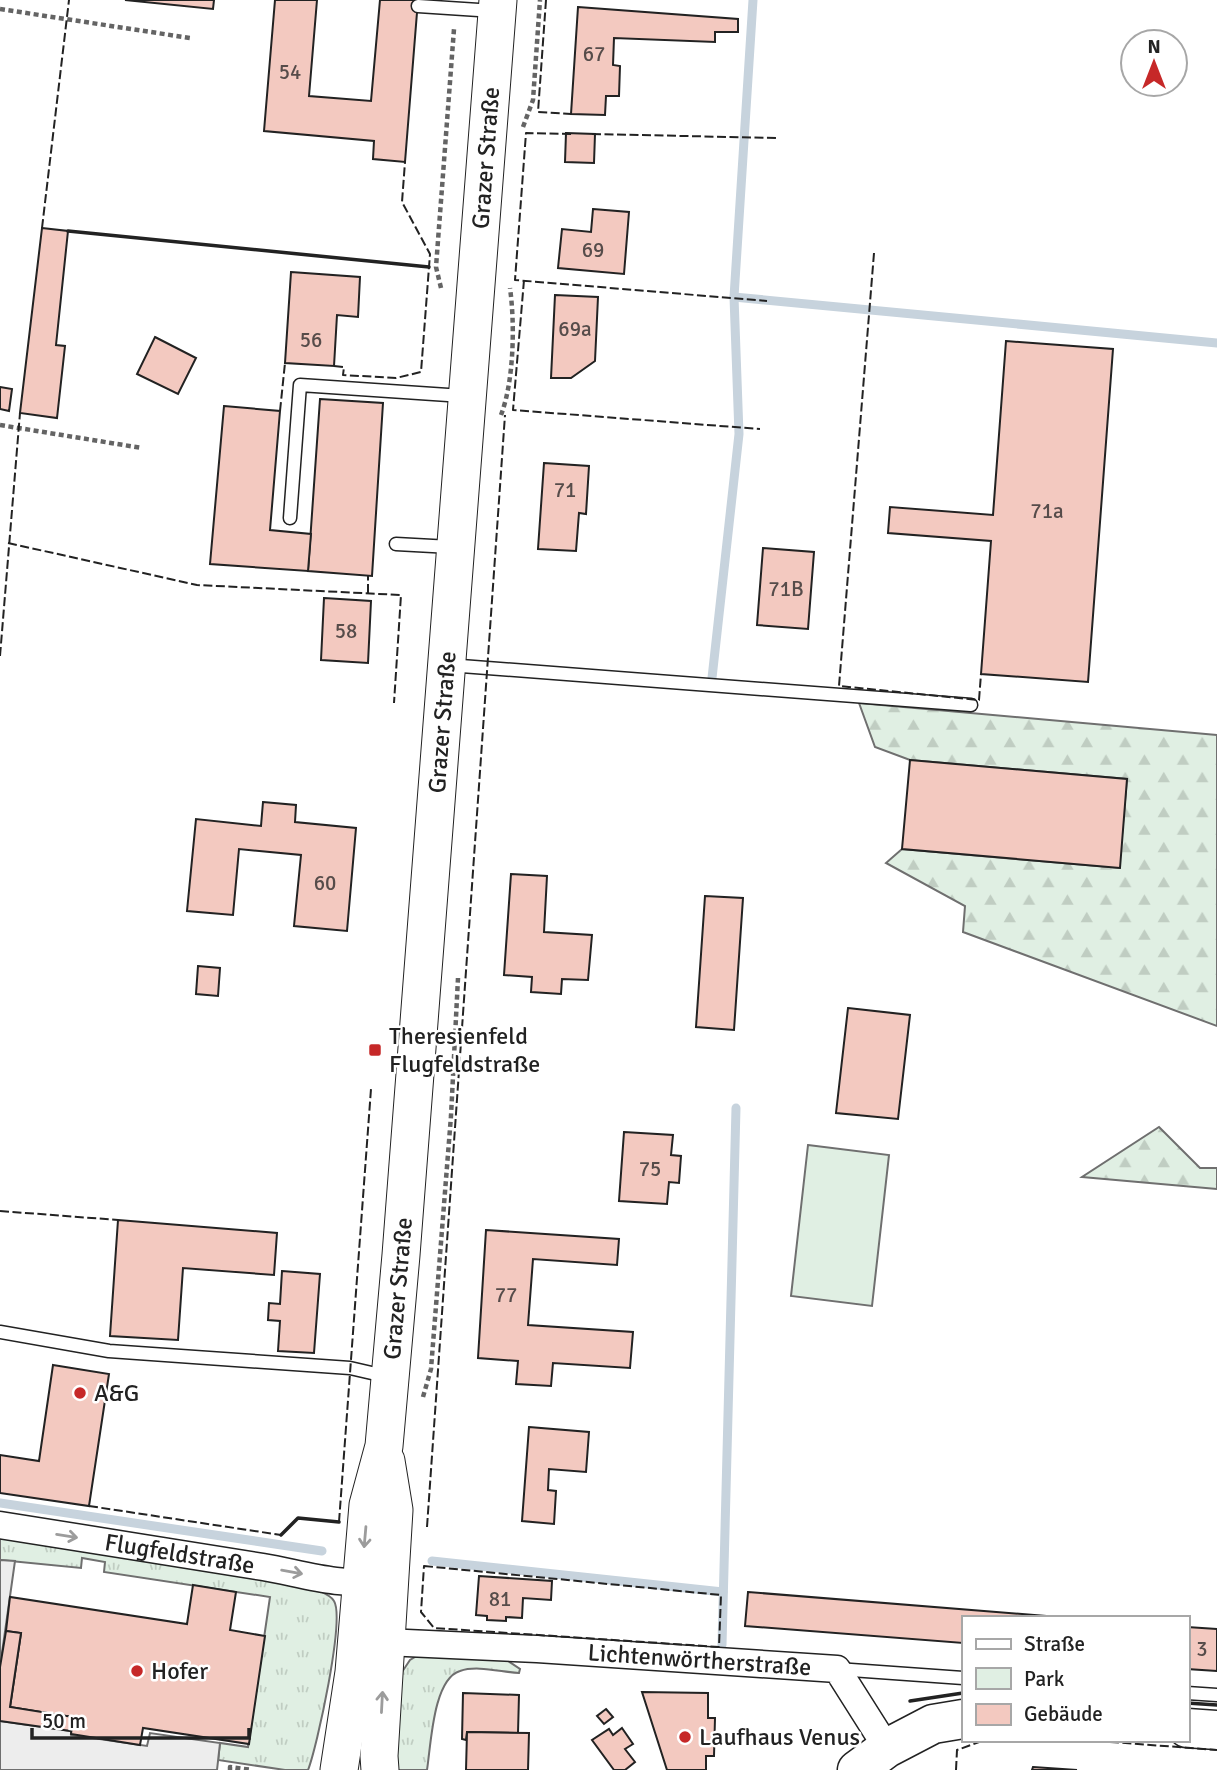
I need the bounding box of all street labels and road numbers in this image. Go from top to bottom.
street label: Grazer Straße [465,86,506,230]
street label: Grazer Straße [422,650,463,794]
street label: Grazer Straße [377,1216,419,1361]
street label: Flugfeldstraße [103,1527,257,1580]
street label: Lichtenwörtherstraße [587,1637,812,1682]

